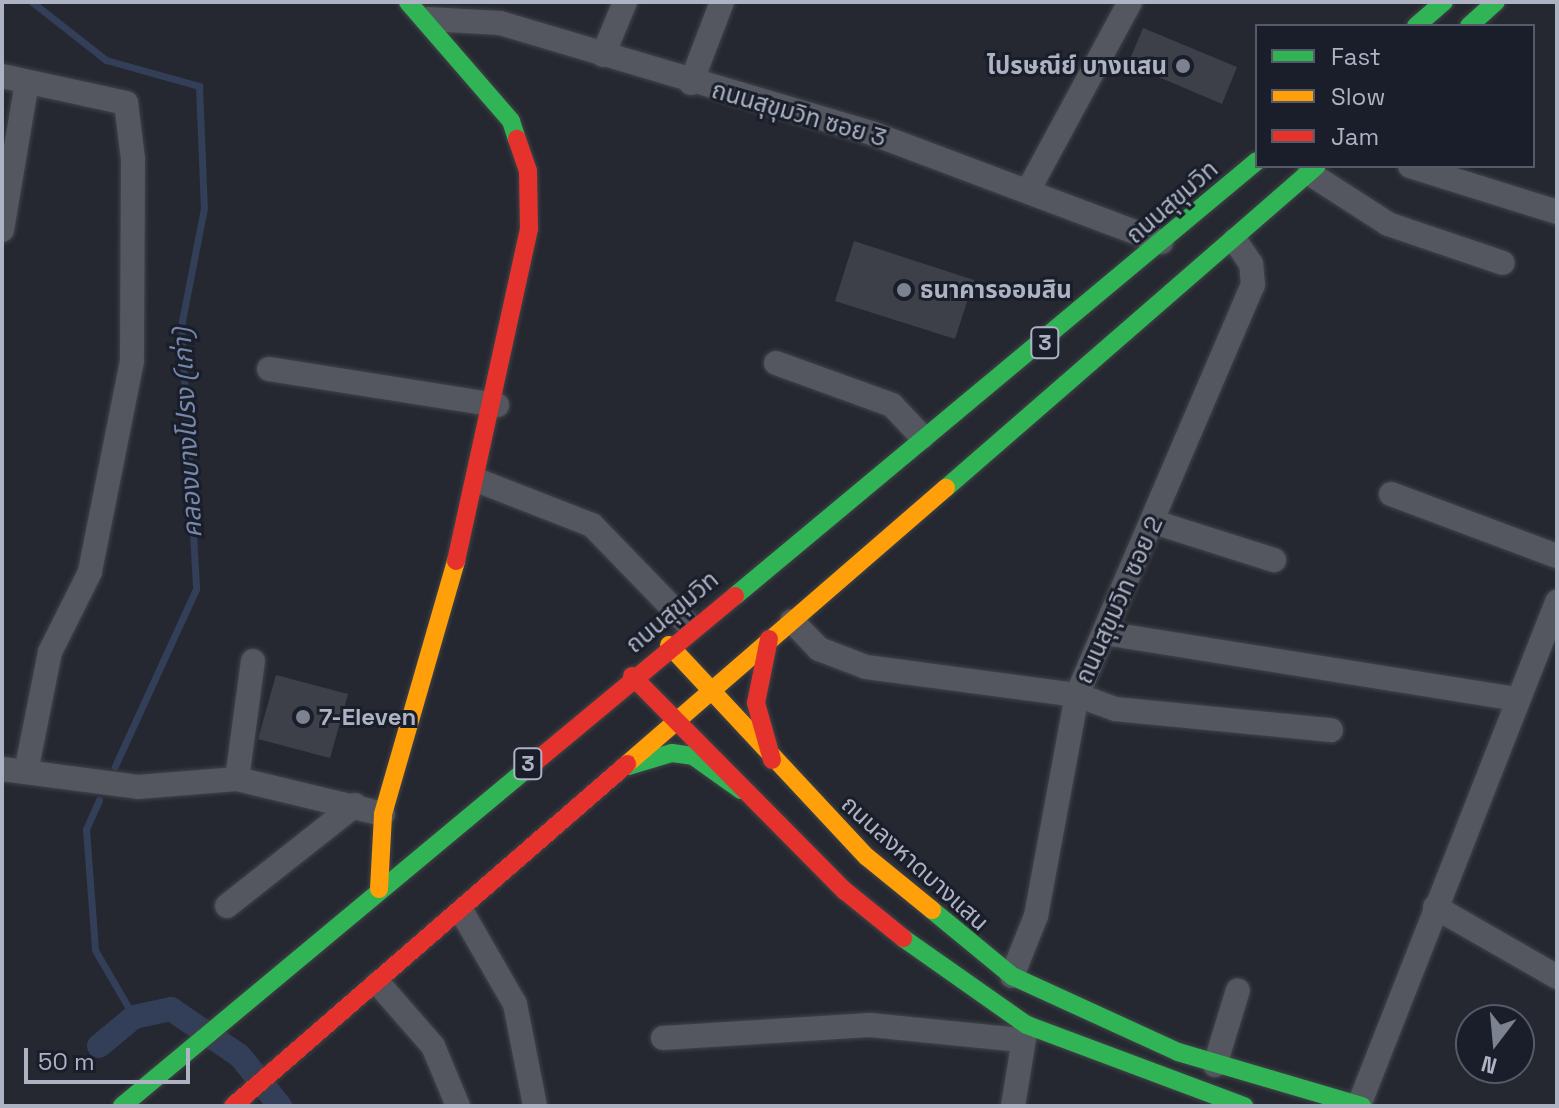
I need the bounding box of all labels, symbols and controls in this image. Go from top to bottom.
legend [1255,24,1535,168]
text: Fast [1331,41,1381,72]
place label: ไปรษณีย์ บางแสน [987,52,1167,80]
marker: ไปรษณีย์ บางแสน [1174,57,1192,75]
street label: ถนนสุขุมวิท ซอย 3 [708,75,890,153]
text: Slow [1331,81,1385,112]
text: Jam [1331,121,1379,152]
street label: ถนนสุขุมวิท [1120,154,1224,250]
place label: ธนาคารออมสิน [920,276,1072,304]
marker: ธนาคารออมสิน [895,281,913,299]
road number: 3 [1029,325,1061,361]
water label: คลองบางโปรง (เก่า) [167,327,209,539]
street label: ถนนสุขุมวิท ซอย 2 [1069,512,1169,688]
street label: ถนนสุขุมวิท [620,565,724,659]
place label: 7-Eleven [319,703,416,731]
marker: 7-Eleven [294,708,312,726]
road number: 3 [512,746,544,782]
street label: ถนนลงหาดบางแสน [835,789,995,937]
north arrow [1455,1004,1535,1084]
scale bar [28,1032,194,1082]
text: 50 m [38,1046,95,1077]
text: N [1478,1050,1500,1081]

